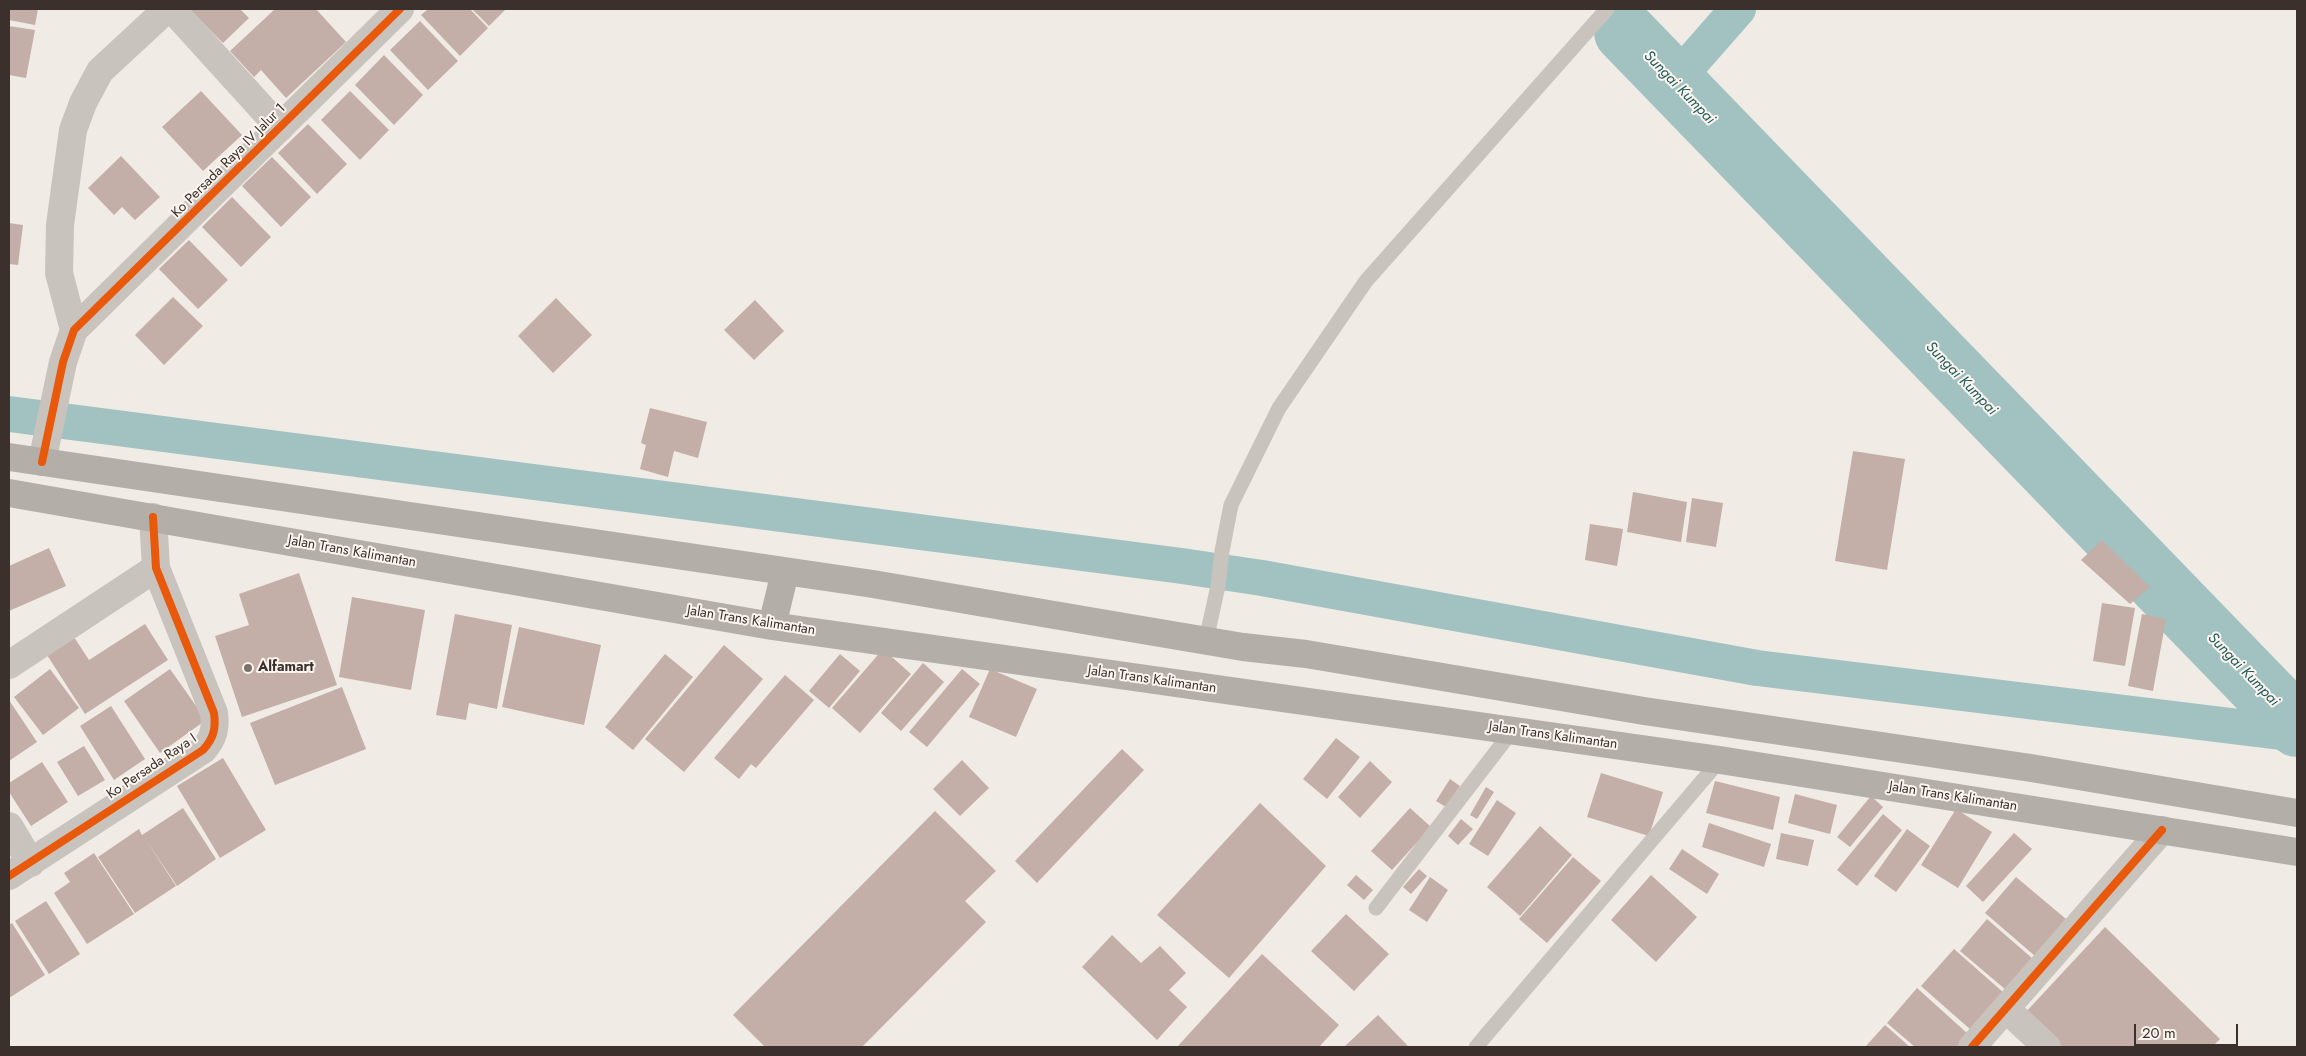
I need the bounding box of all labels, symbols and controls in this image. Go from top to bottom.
water label: Sungai Kumpai [1639,47,1719,129]
street label: Ko Persada Raya IV Jalur 1 [168,100,290,222]
water label: Sungai Kumpai [1921,338,2001,420]
street label: Jalan Trans Kalimantan [287,532,417,572]
street label: Jalan Trans Kalimantan [686,603,816,639]
water label: Sungai Kumpai [2203,629,2283,711]
place label: Alfamart [258,660,314,676]
marker: Alfamart [242,662,254,674]
street label: Jalan Trans Kalimantan [1087,663,1217,697]
street label: Jalan Trans Kalimantan [1488,719,1618,753]
street label: Ko Persada Raya I [104,731,200,803]
street label: Jalan Trans Kalimantan [1888,779,2018,815]
scale bar [2136,1014,2240,1046]
text: 20 m [2142,1022,2176,1044]

